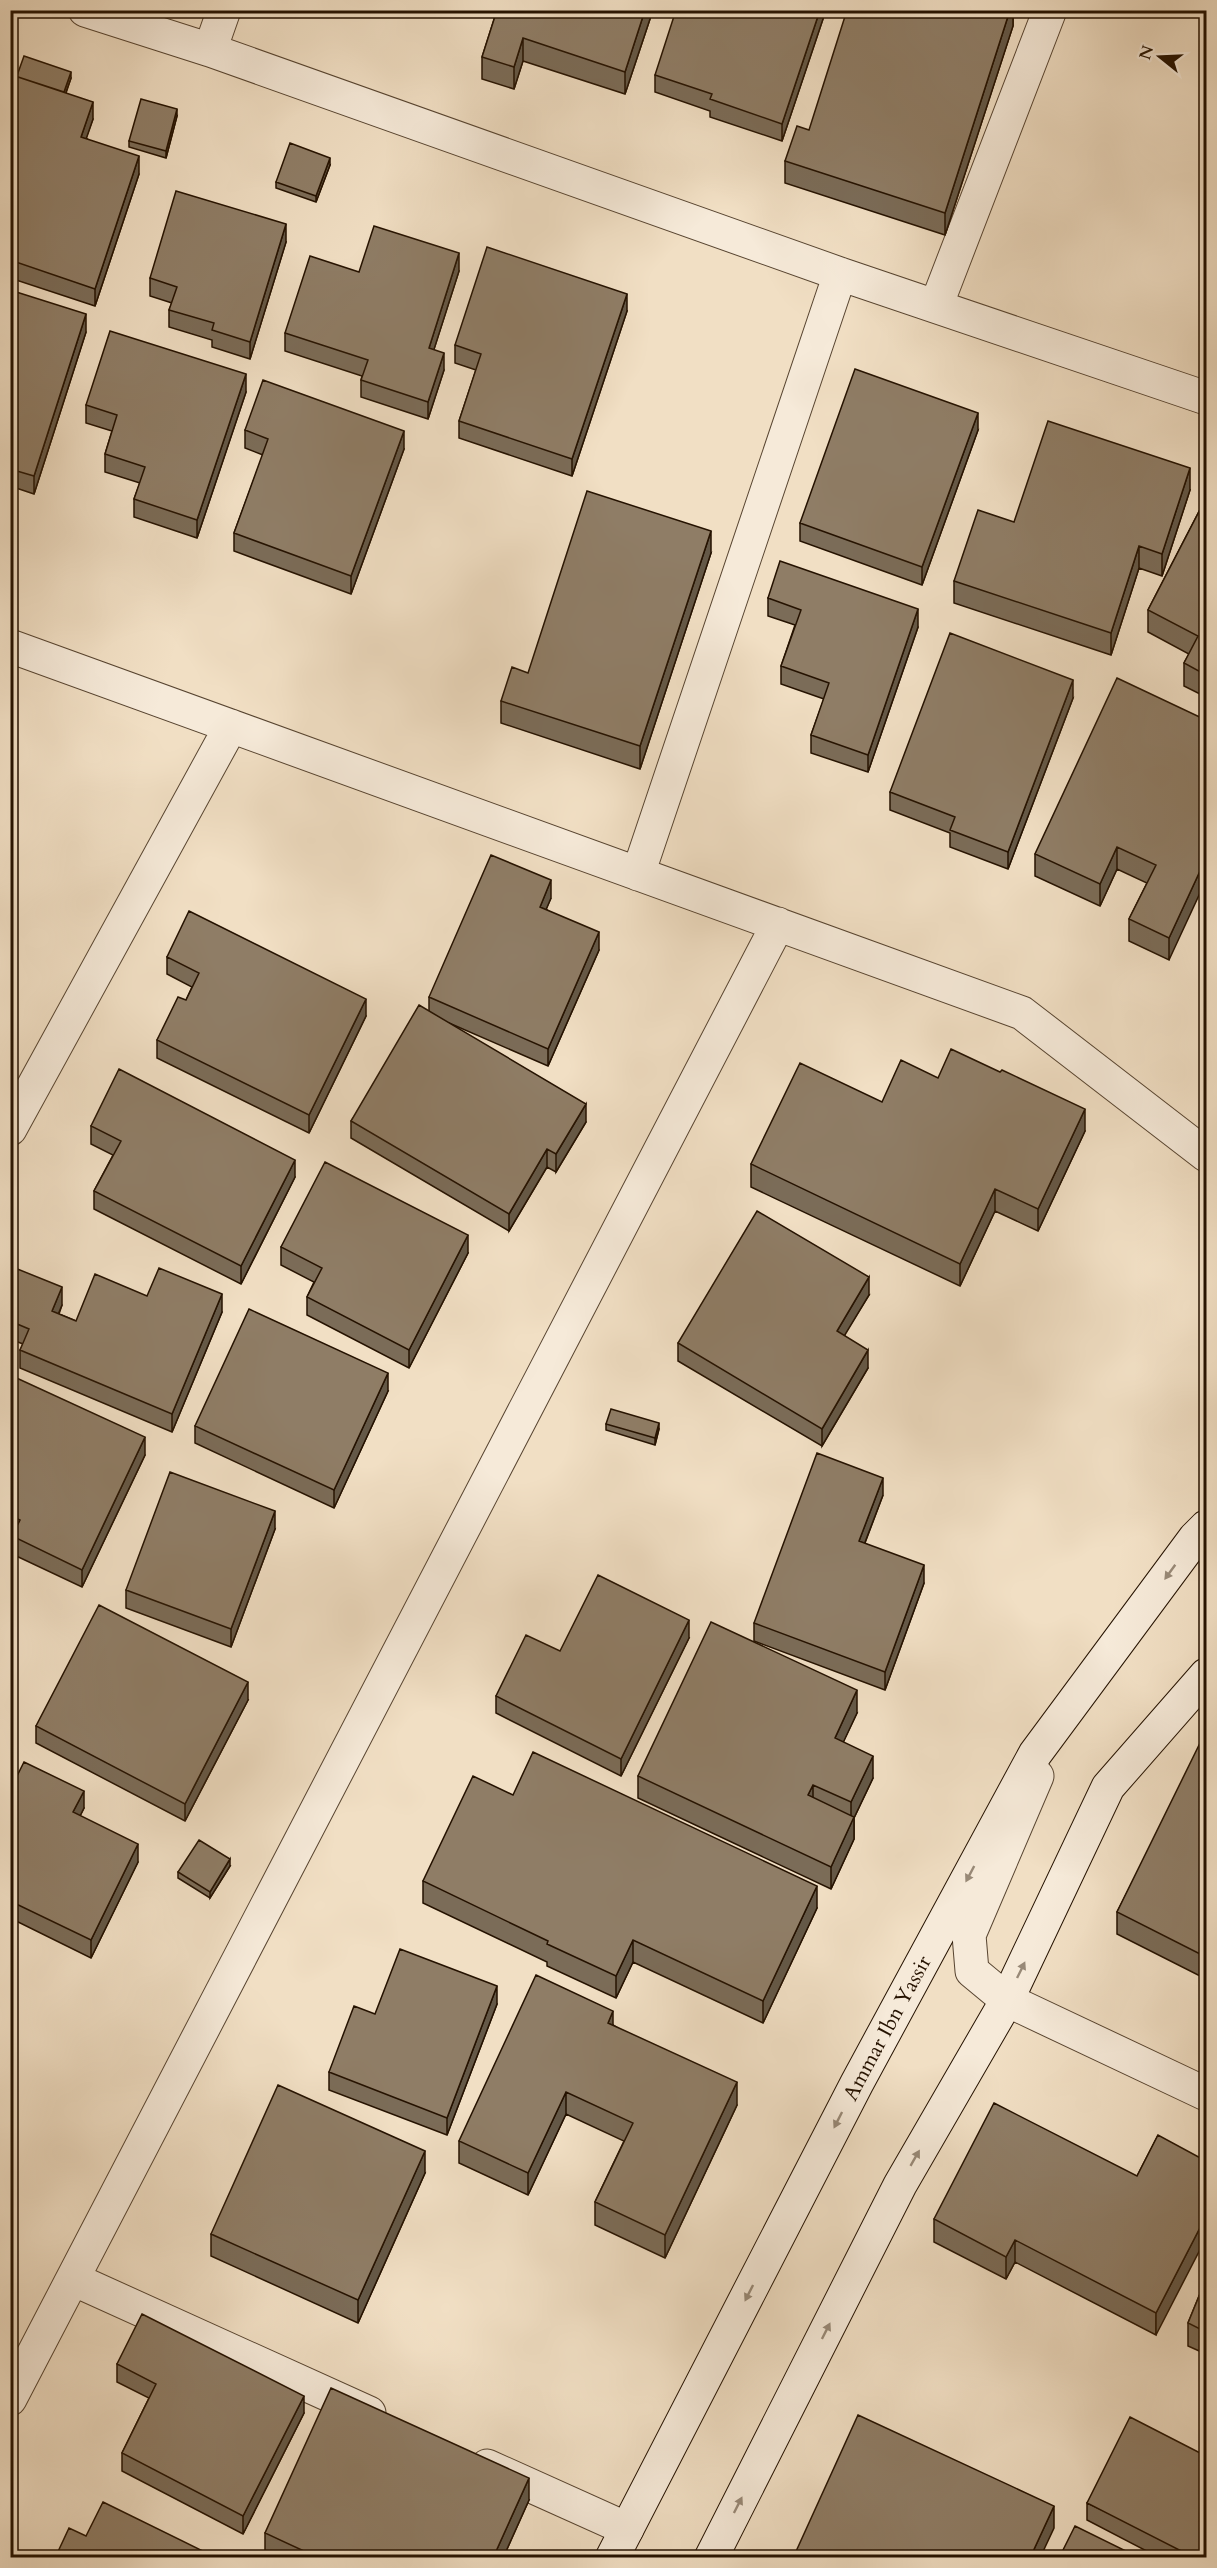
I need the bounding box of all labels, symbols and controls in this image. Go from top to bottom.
north arrow [1130,27,1190,87]
text: N [1134,43,1159,63]
one-way arrow [1164,1564,1176,1579]
one-way arrow [965,1866,975,1883]
street label: Ammar Ibn Yassir [836,1950,938,2106]
one-way arrow [1017,1961,1026,1978]
one-way arrow [833,2112,843,2129]
one-way arrow [910,2149,920,2166]
one-way arrow [744,2285,754,2302]
one-way arrow [821,2323,830,2340]
one-way arrow [733,2497,742,2514]

